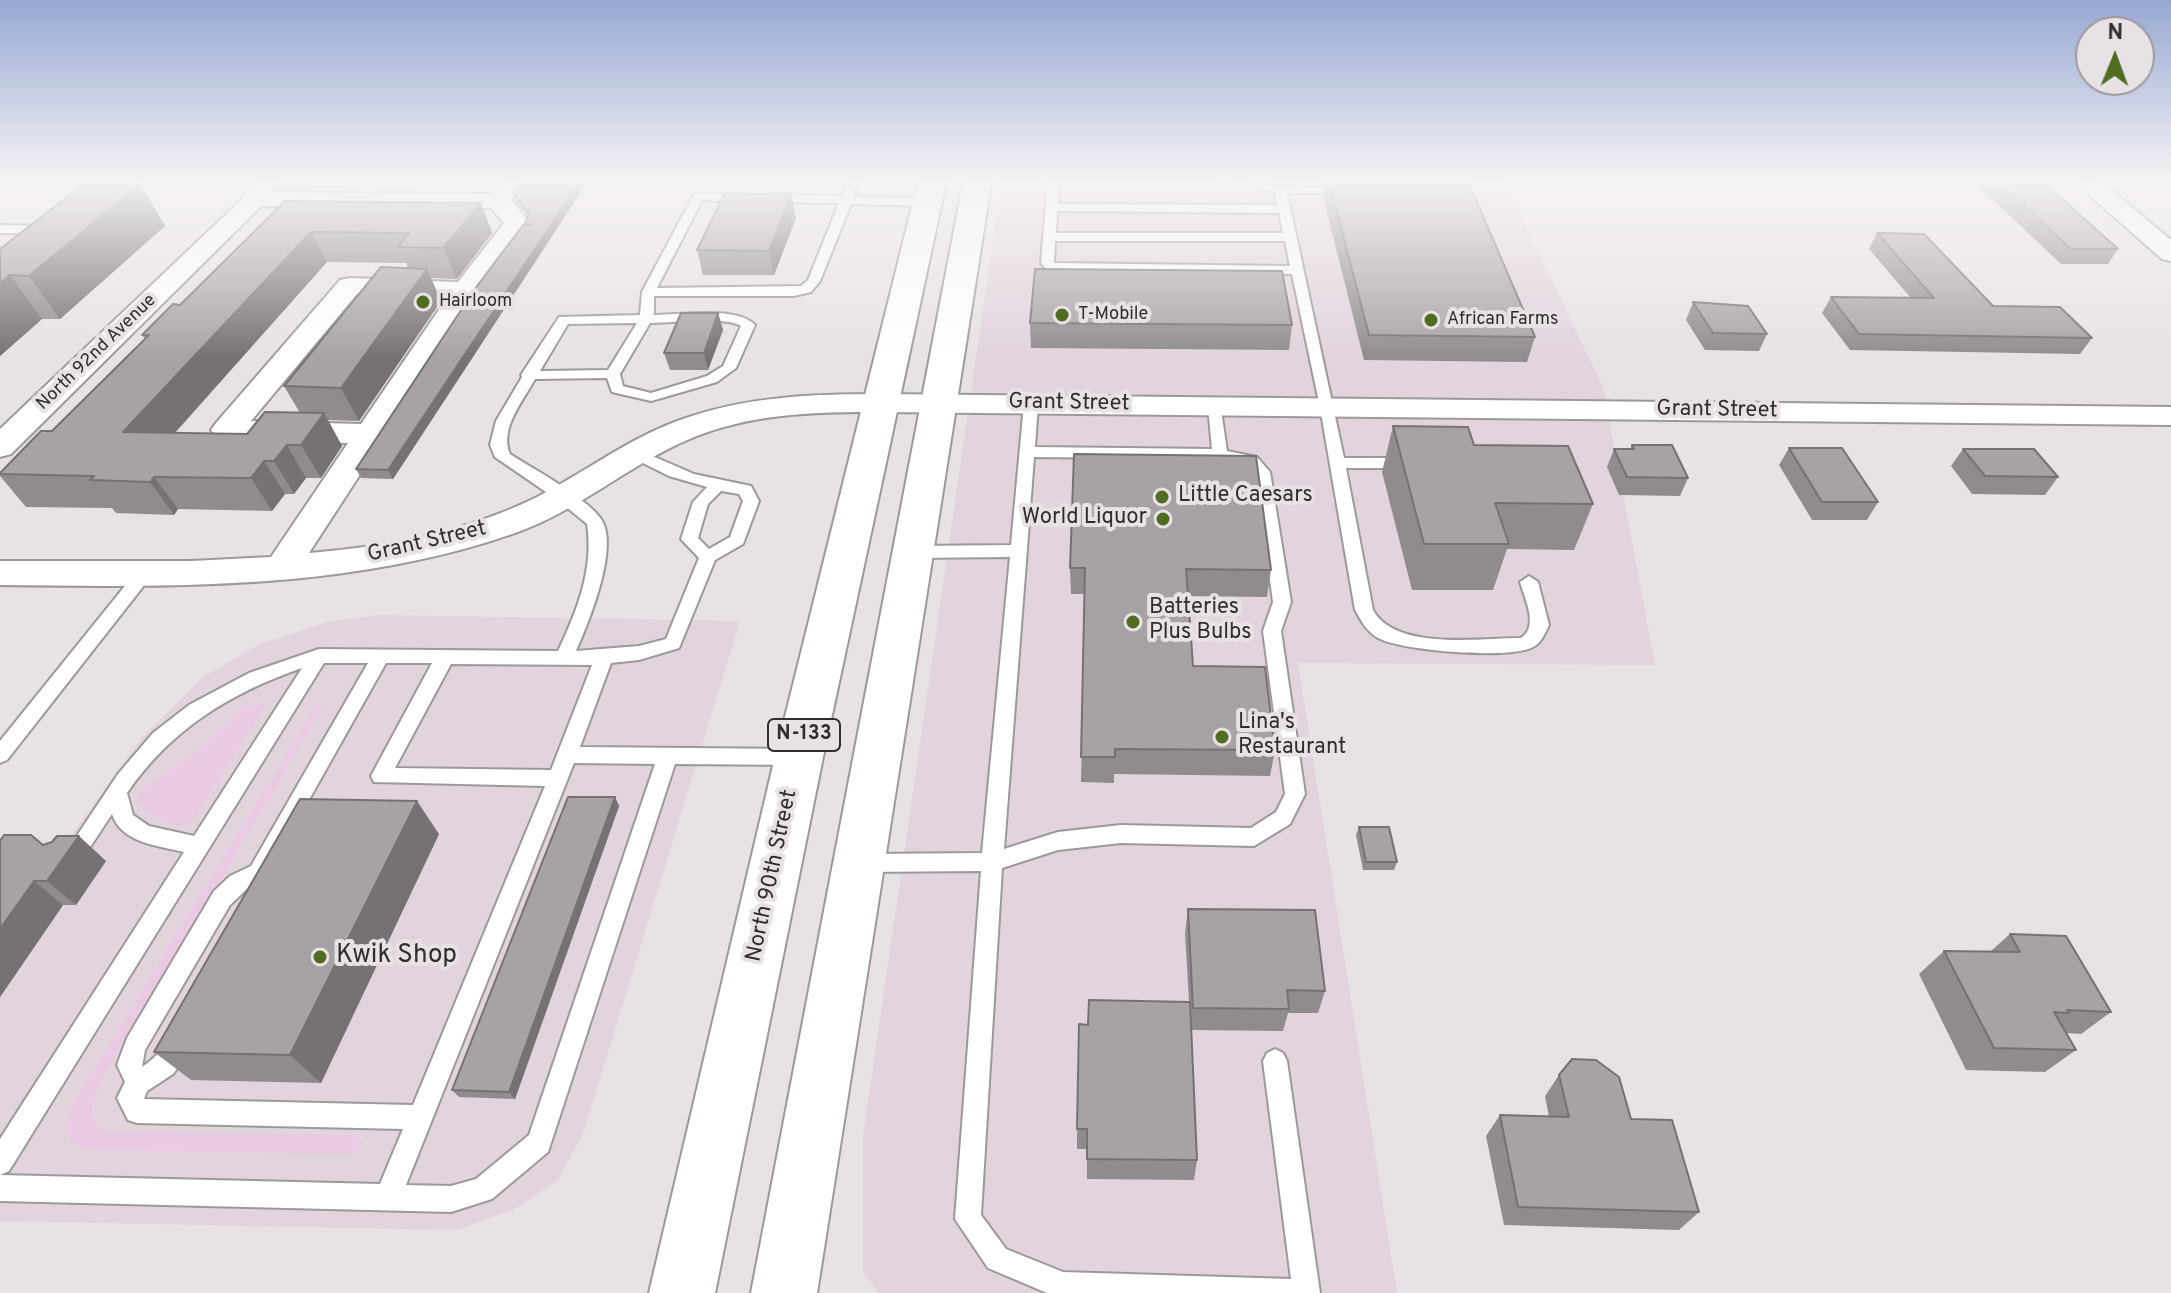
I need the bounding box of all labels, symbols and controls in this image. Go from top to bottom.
north arrow [2075,16,2155,96]
text: N [2107,20,2124,47]
street label: North 92nd Avenue [33,291,161,415]
place label: Hairloom [439,291,512,313]
marker: Hairloom [414,293,432,311]
place label: T-Mobile [1078,304,1148,326]
marker: T-Mobile [1053,306,1071,324]
place label: African Farms [1447,309,1558,331]
marker: African Farms [1422,311,1440,329]
street label: Grant Street [1008,390,1130,418]
street label: Grant Street [1656,397,1778,425]
place label: Little Caesars [1178,484,1313,510]
marker: Little Caesars [1153,488,1171,506]
place label: World Liquor [1022,506,1147,532]
marker: World Liquor [1154,510,1172,528]
street label: Grant Street [365,517,489,569]
place label: Batteries Plus Bulbs [1149,596,1252,648]
marker: Batteries Plus Bulbs [1124,613,1142,631]
place label: Lina's Restaurant [1238,711,1346,762]
road number: N-133 [768,719,840,751]
marker: Lina's Restaurant [1213,728,1231,746]
street label: North 90th Street [742,788,804,964]
place label: Kwik Shop [336,941,457,973]
marker: Kwik Shop [311,948,329,966]

